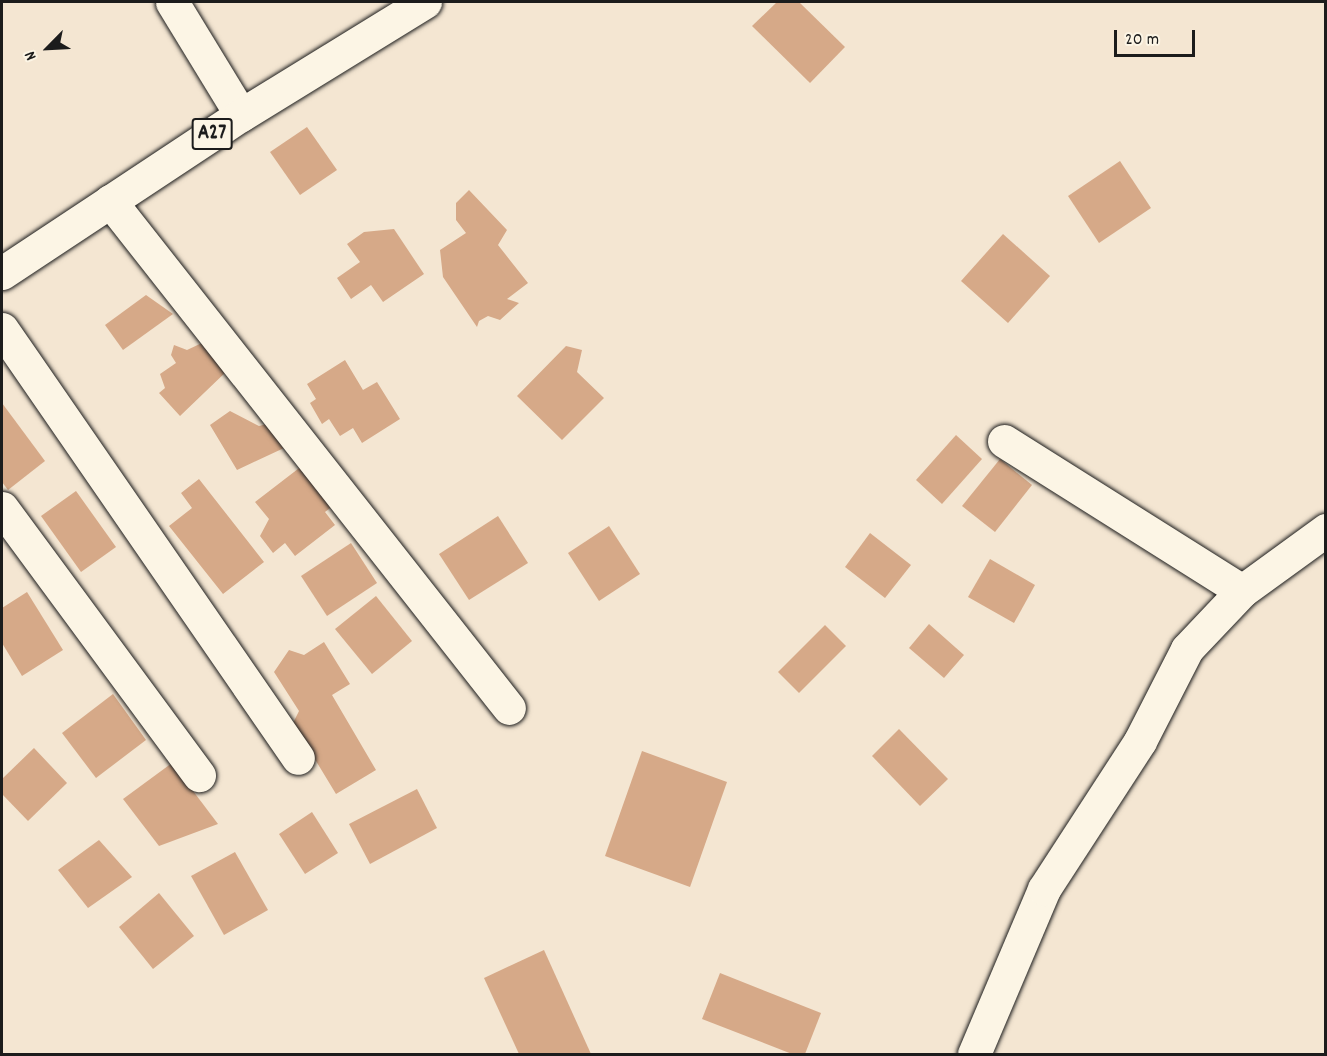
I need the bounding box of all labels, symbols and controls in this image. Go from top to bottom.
north arrow [18,18,78,78]
scale bar [1117,18,1198,56]
text: 20 m [1125,28,1159,53]
text: N [19,47,43,64]
road number: A27 [191,116,233,152]

